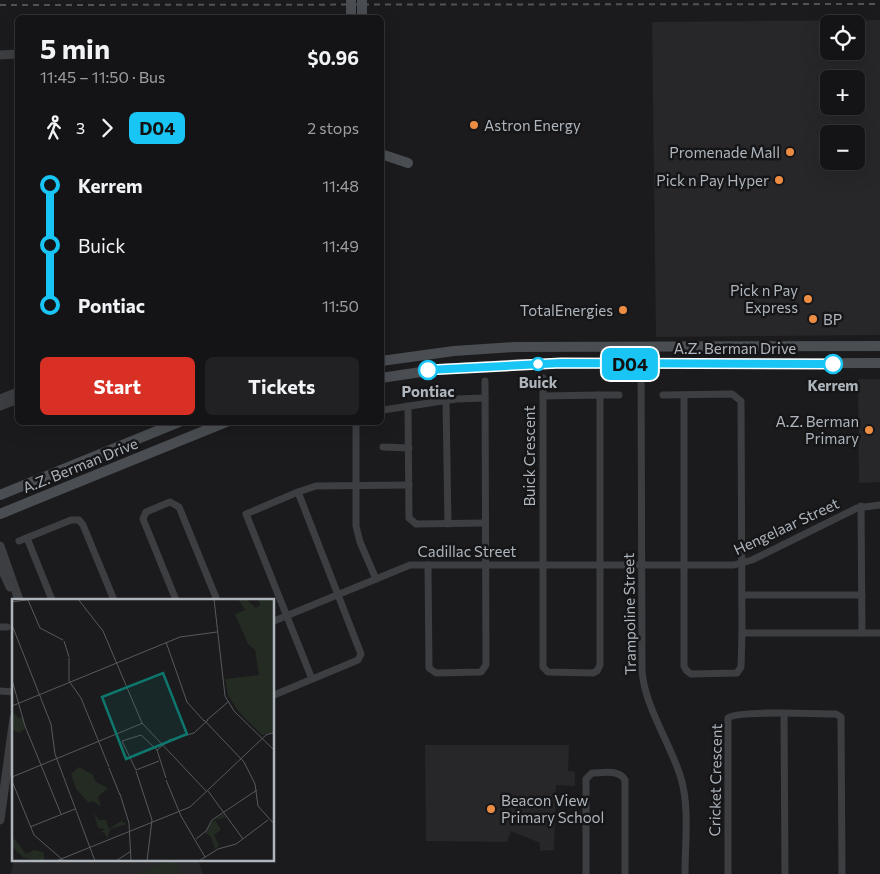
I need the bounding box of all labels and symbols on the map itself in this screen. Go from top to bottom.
place label: Astron Energy [484,116,581,134]
marker: Astron Energy [468,119,480,131]
place label: Promenade Mall [669,143,780,161]
marker: Promenade Mall [784,146,796,158]
place label: Pick n Pay Hyper [656,171,769,189]
marker: Pick n Pay Hyper [773,174,785,186]
place label: Pick n Pay Express [730,281,798,316]
marker: Pick n Pay Express [802,293,814,305]
place label: TotalEnergies [520,301,613,319]
marker: TotalEnergies [617,304,629,316]
place label: BP [823,310,842,328]
marker: BP [807,313,819,325]
street label: A.Z. Berman Drive [674,339,796,357]
line badge: D04 [601,348,659,380]
marker: Kerrem [823,354,843,374]
marker: Buick [531,357,545,371]
marker: Pontiac [418,360,438,380]
place label: Buick [519,373,558,391]
place label: Kerrem [808,376,858,394]
place label: Pontiac [402,382,454,400]
street label: Buick Crescent [520,405,538,507]
place label: A.Z. Berman Primary [776,412,859,447]
marker: A.Z. Berman Primary [863,424,875,436]
street label: A.Z. Berman Drive [20,434,140,496]
street label: Hengelaar Street [730,494,842,558]
street label: Cadillac Street [418,542,516,560]
street label: Trampoline Street [619,553,639,675]
inset map [12,599,275,862]
street label: Cricket Crescent [705,723,725,837]
place label: Beacon View Primary School [501,791,604,826]
marker: Beacon View Primary School [485,803,497,815]

